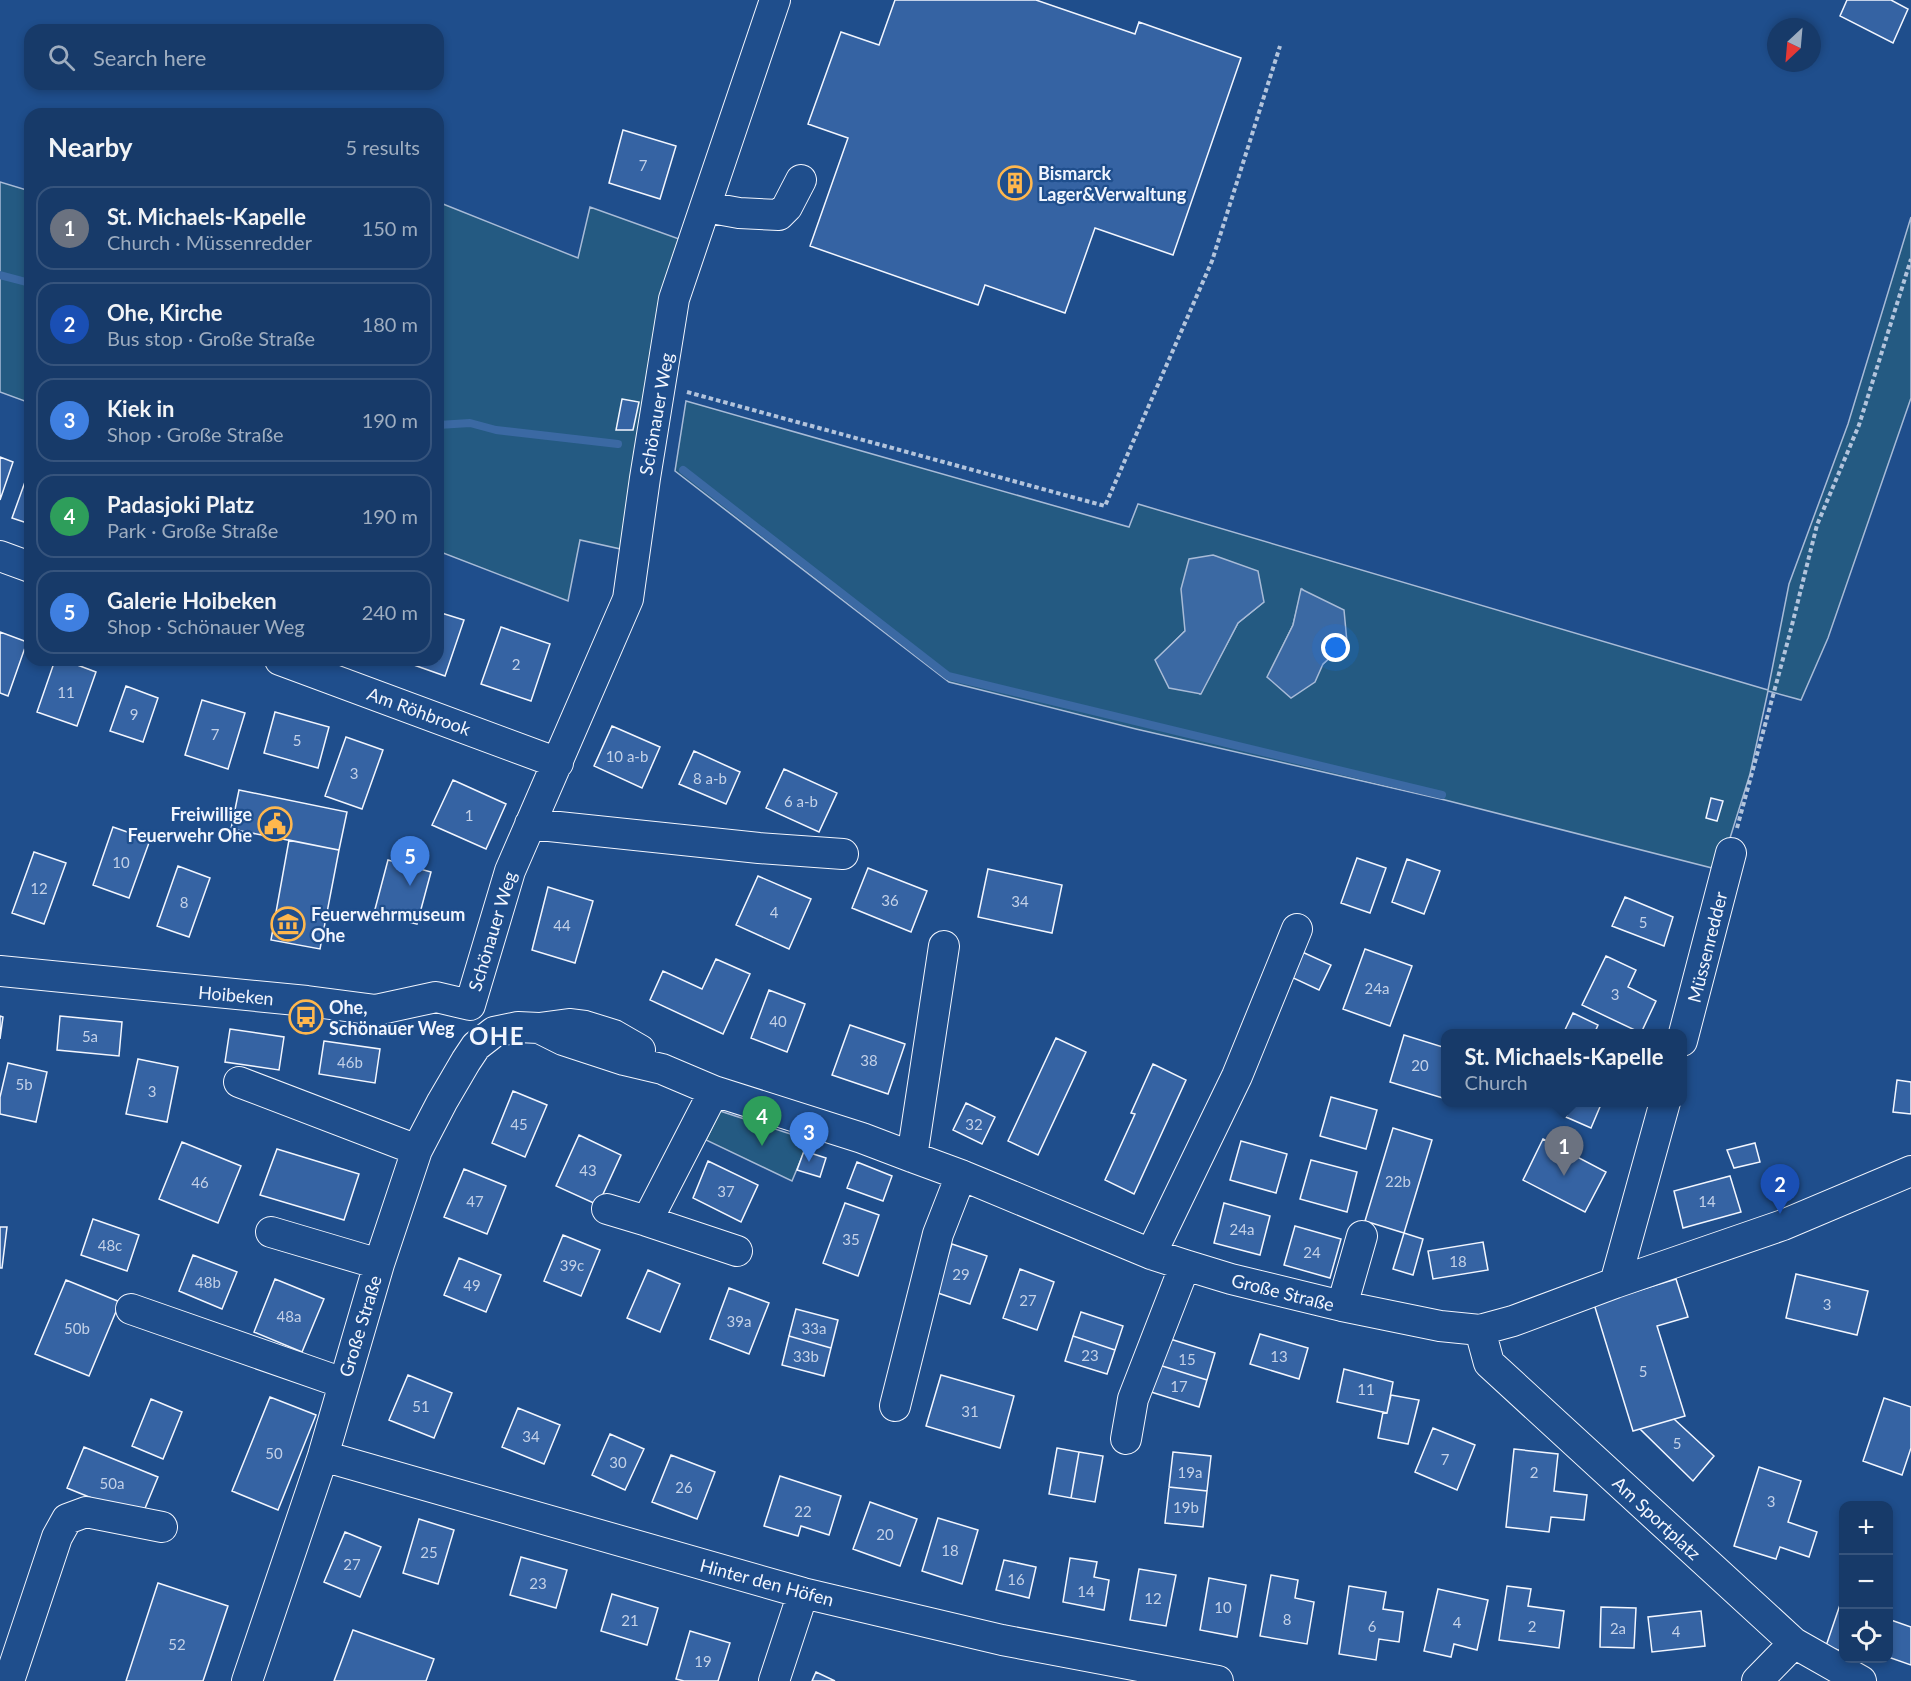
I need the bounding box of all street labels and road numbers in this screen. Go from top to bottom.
street label: Schönauer Weg [634,351,678,477]
street label: Am Röhbrook [364,682,474,740]
street label: Schönauer Weg [463,868,521,994]
street label: Müssenredder [1683,889,1732,1005]
street label: Hoibeken [197,981,275,1009]
street label: Große Straße [1229,1269,1337,1315]
street label: Große Straße [334,1273,386,1379]
street label: Am Sportplatz [1608,1472,1706,1564]
street label: Hinter den Höfen [698,1554,836,1610]

